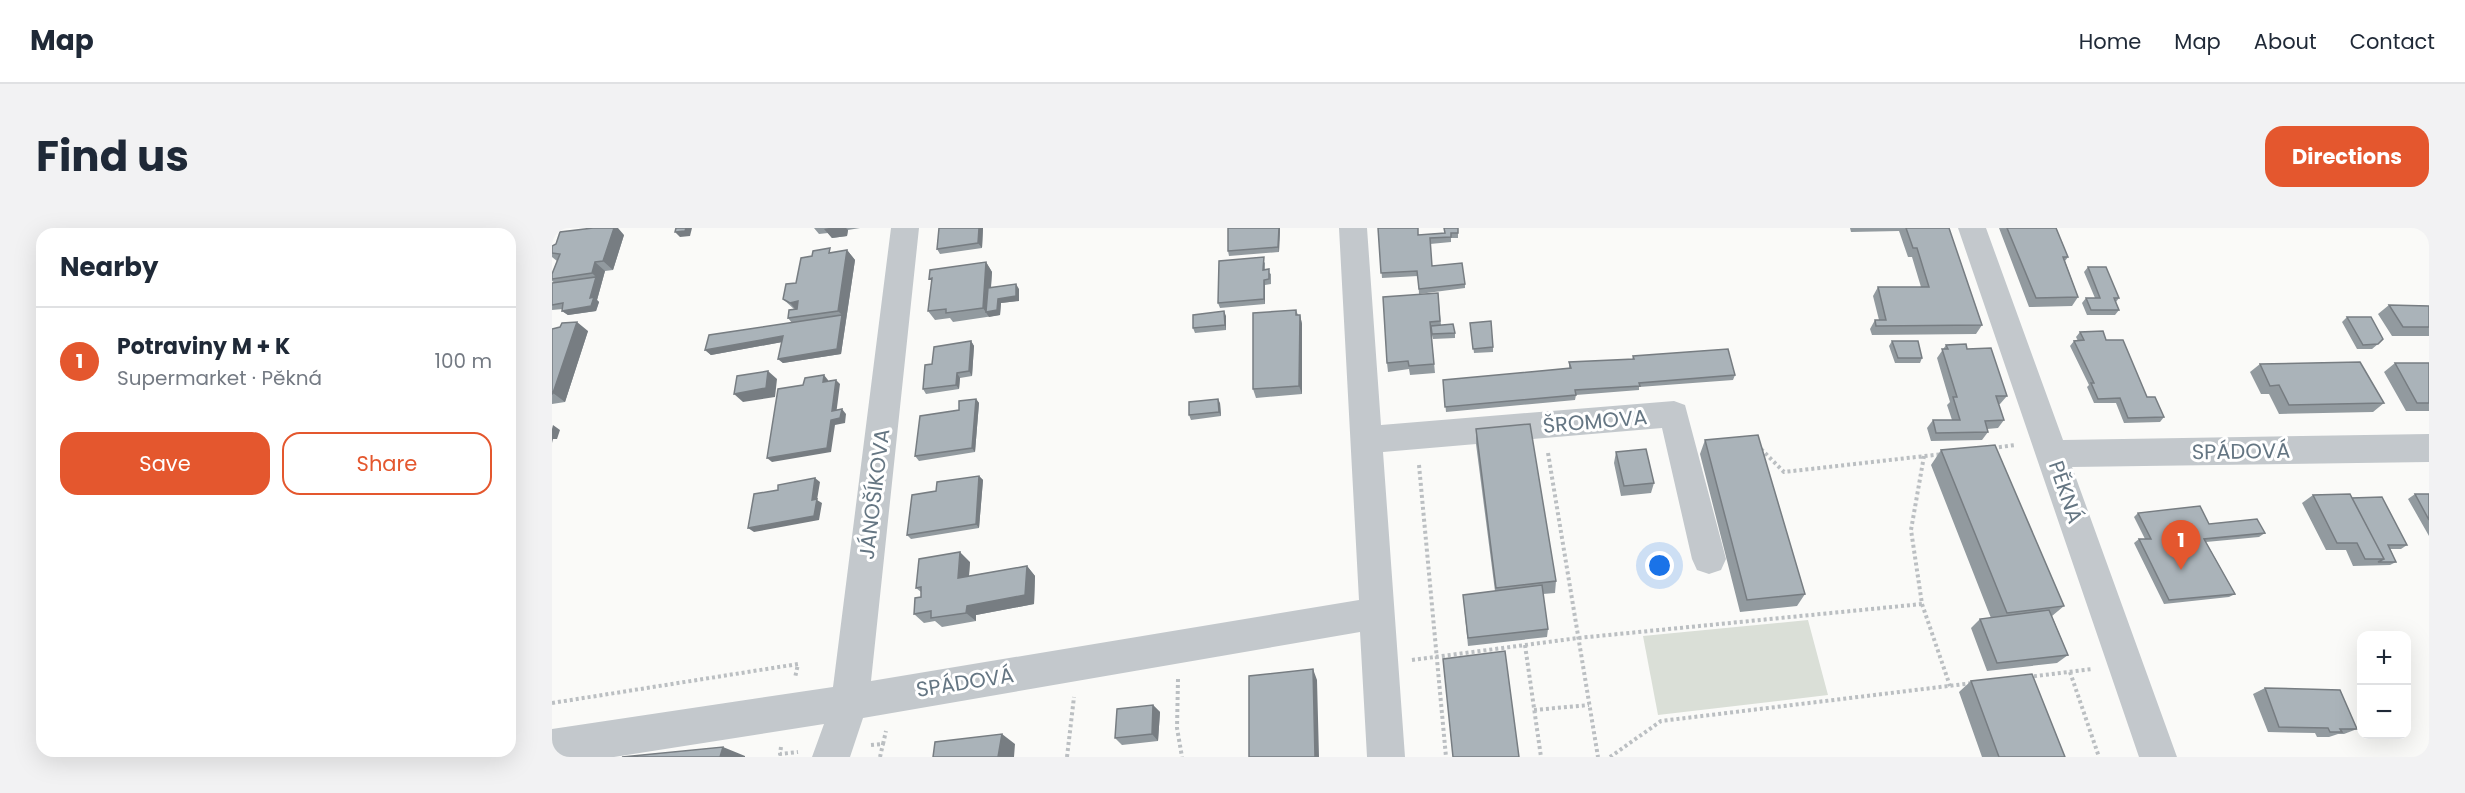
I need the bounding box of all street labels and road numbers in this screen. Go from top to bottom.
street label: ŠROMOVA [1542,402,1648,440]
street label: JÁNOŠÍKOVA [852,427,896,561]
street label: SPÁDOVÁ [2192,436,2290,466]
street label: PĚKNÁ [2042,457,2090,527]
street label: SPÁDOVÁ [914,660,1016,704]

